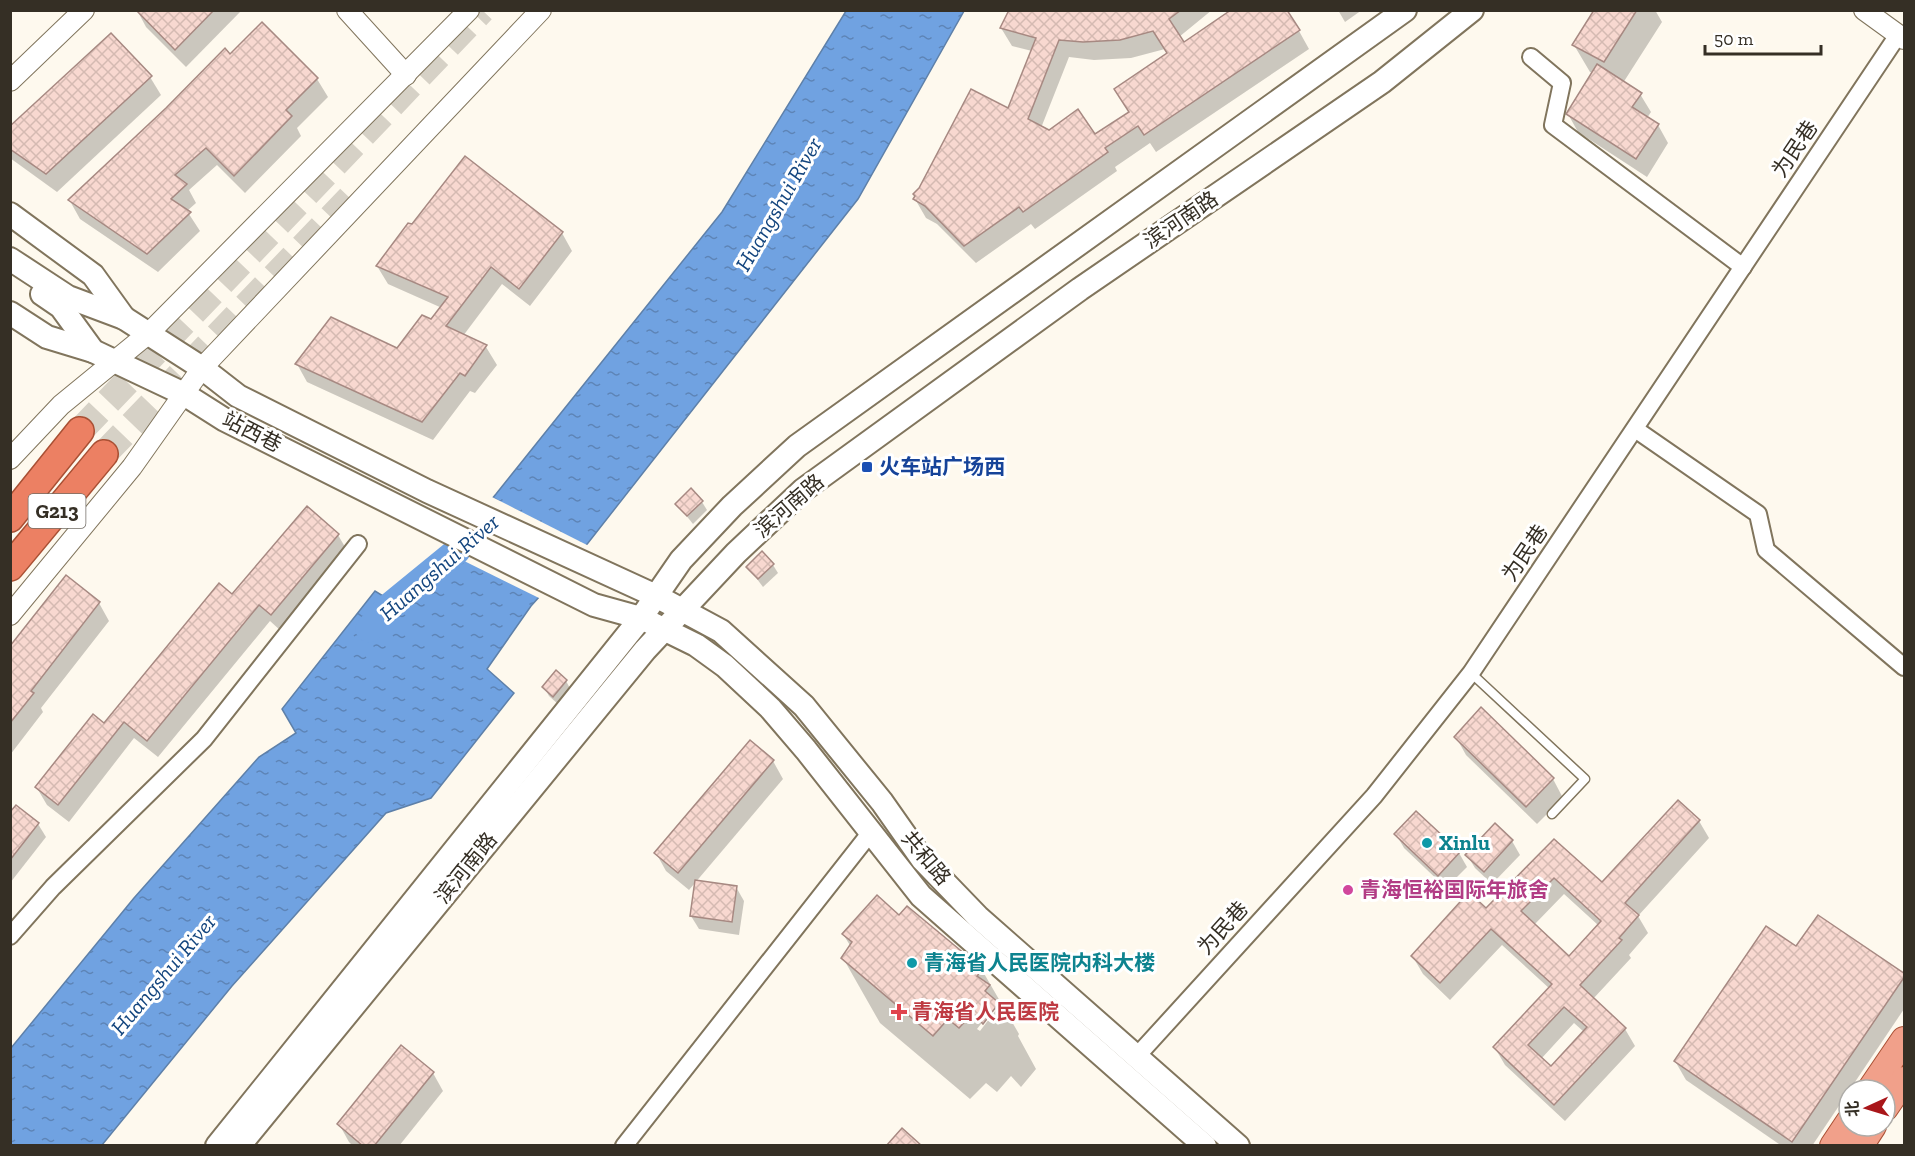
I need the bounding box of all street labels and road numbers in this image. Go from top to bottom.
street label: 为民巷 [1767,116,1823,182]
street label: 滨河南路 [1139,186,1223,253]
street label: 站西巷 [218,406,286,457]
street label: 滨河南路 [749,469,829,543]
road number: G213 [28,494,86,528]
street label: 为民巷 [1497,520,1553,586]
street label: 共和路 [897,826,956,890]
street label: 滨河南路 [429,827,502,908]
street label: 为民巷 [1192,896,1253,959]

